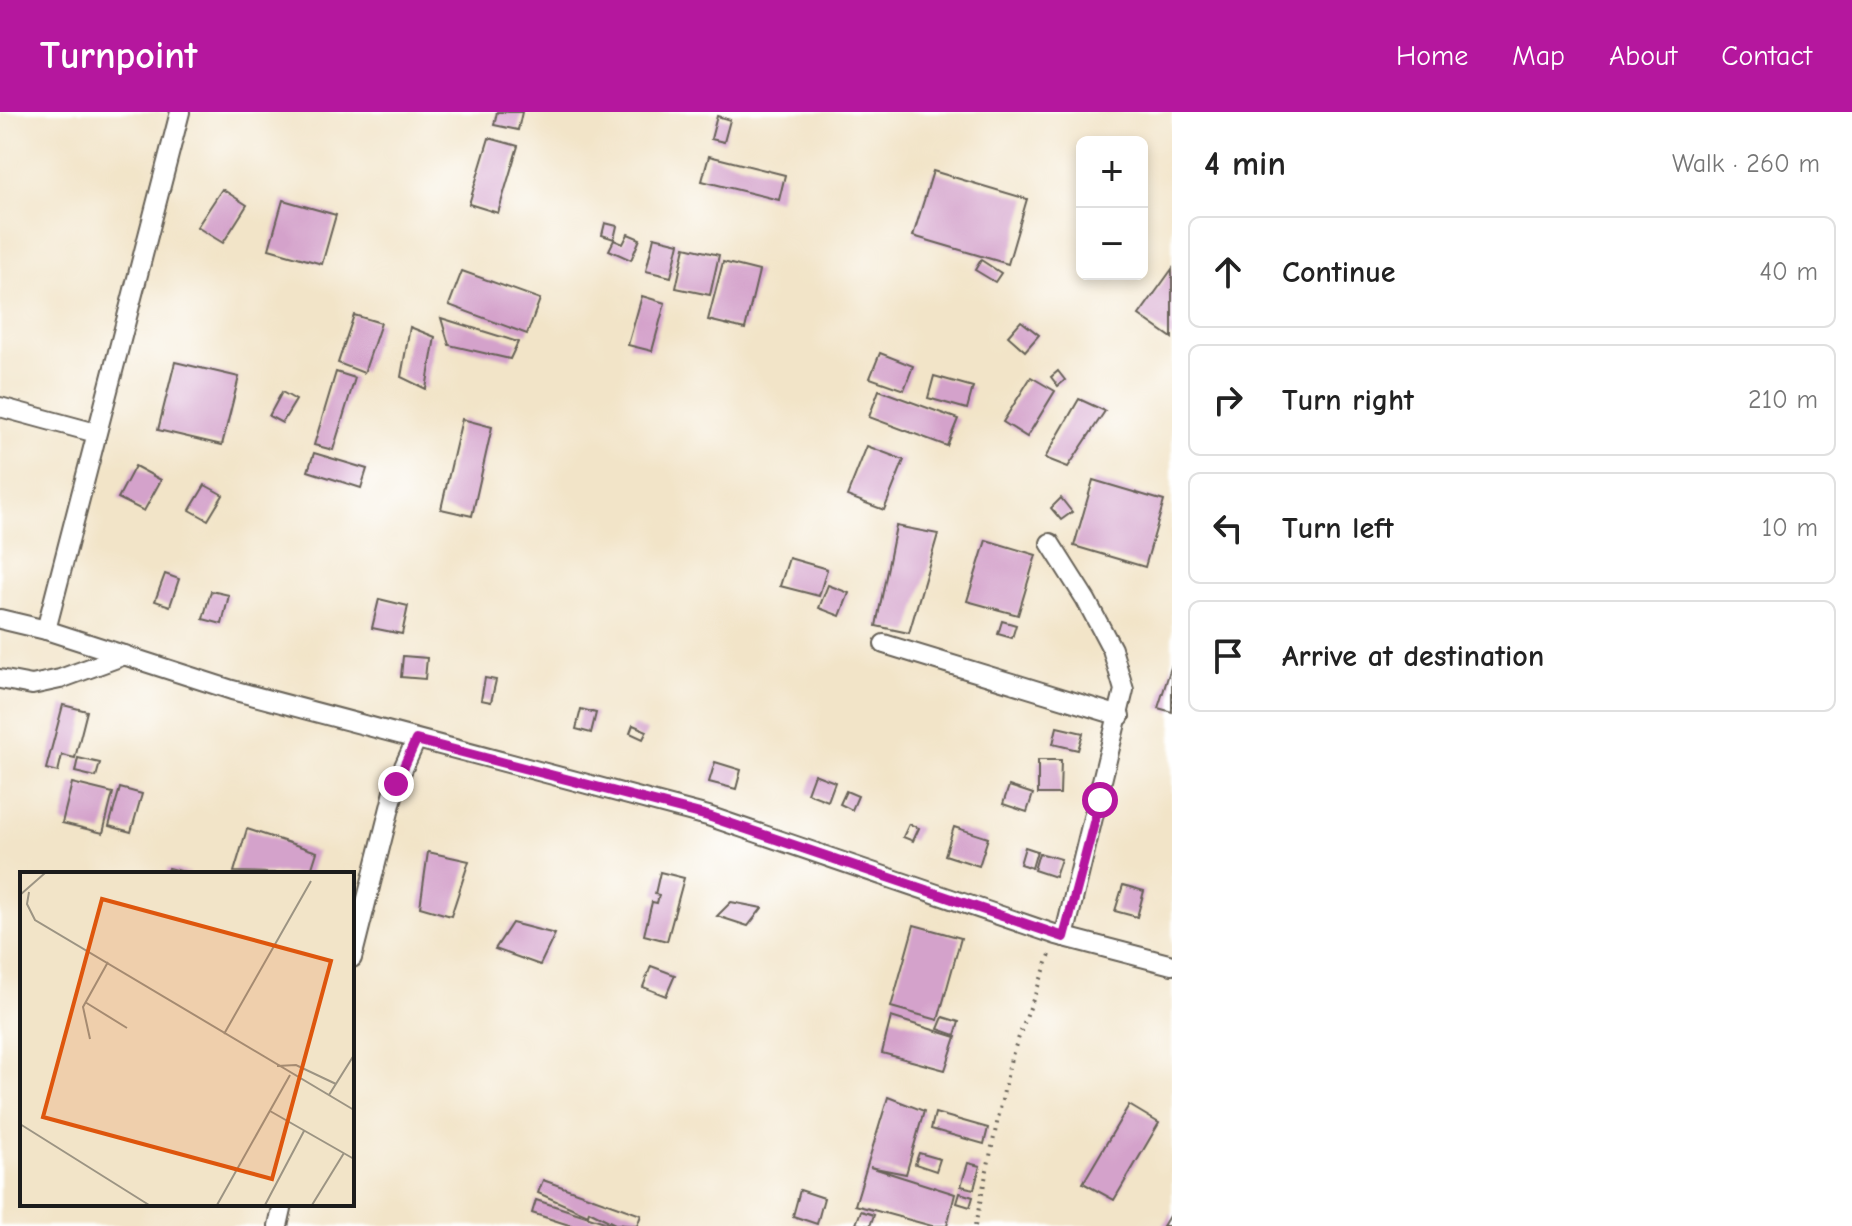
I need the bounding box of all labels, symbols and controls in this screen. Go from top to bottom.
text: Turnpoint [40,34,197,78]
text: Home [1396,40,1468,72]
text: Map [1512,40,1565,72]
text: About [1609,40,1677,72]
text: Contact [1721,40,1812,72]
map controls [1076,136,1148,280]
button: + [1076,136,1148,208]
text: 4 min [1204,144,1286,184]
text: Walk · 260 m [1672,149,1820,179]
button: − [1076,208,1148,280]
icon: ahead [1206,250,1250,294]
text: Continue [1282,255,1396,290]
text: 40 m [1759,257,1818,287]
icon: right [1206,378,1250,422]
text: Turn right [1282,383,1414,418]
text: 210 m [1748,385,1818,415]
icon: left [1206,506,1250,550]
text: Turn left [1282,511,1394,546]
text: 10 m [1762,513,1818,543]
icon: arrive [1206,634,1250,678]
text: Arrive at destination [1282,639,1544,674]
route end [378,766,414,802]
route start [1082,782,1118,818]
inset map [20,872,354,1206]

